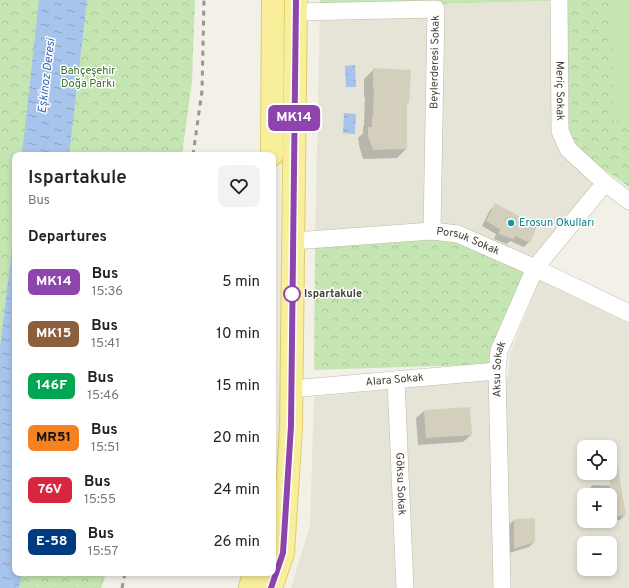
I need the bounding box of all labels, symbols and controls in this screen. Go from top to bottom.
street label: Beylerderesi Sokak [427,15,443,109]
water label: Eşkinoz Deresi [34,37,60,114]
street label: Meriç Sokak [552,61,567,121]
park label: Bahçeşehir Doğa Parkı [60,64,116,91]
line badge: MK14 [266,105,322,131]
text: MK14 [276,109,312,126]
button: heart [218,165,260,207]
text: Ispartakule [28,166,127,190]
text: Bus [28,193,50,209]
place label: Erosun Okulları [519,216,594,230]
marker: Erosun Okulları [506,218,516,228]
street label: Porsuk Sokak [435,225,502,259]
text: Departures [28,228,107,247]
text: Bus [92,265,118,284]
text: MK14 [36,273,72,290]
text: 5 min [222,273,260,292]
text: 15:36 [92,284,123,300]
marker: Ispartakule [283,285,301,303]
place label: Ispartakule [304,287,362,301]
text: Bus [91,317,118,336]
text: MK15 [36,325,71,342]
text: 10 min [216,325,260,344]
text: 15:41 [91,336,120,352]
street label: Aksu Sokak [490,339,510,398]
text: Bus [87,369,114,388]
street label: Alara Sokak [365,370,425,389]
text: 146F [36,377,67,394]
text: 15 min [217,377,260,396]
text: 15:46 [87,388,119,404]
text: Bus [91,421,118,440]
text: MR51 [36,429,71,446]
text: 20 min [213,429,260,448]
text: 15:51 [91,440,120,456]
map controls [577,440,617,576]
button: locate [577,440,617,480]
street label: Göksu Sokak [392,452,409,516]
text: Bus [84,473,111,492]
text: 76V [38,481,62,498]
text: 24 min [213,481,260,500]
button: + [577,488,617,528]
text: 15:55 [84,492,116,508]
text: Bus [88,525,114,544]
text: E-58 [36,533,68,550]
text: 26 min [213,533,260,552]
button: − [577,536,617,576]
text: 15:57 [88,544,118,560]

